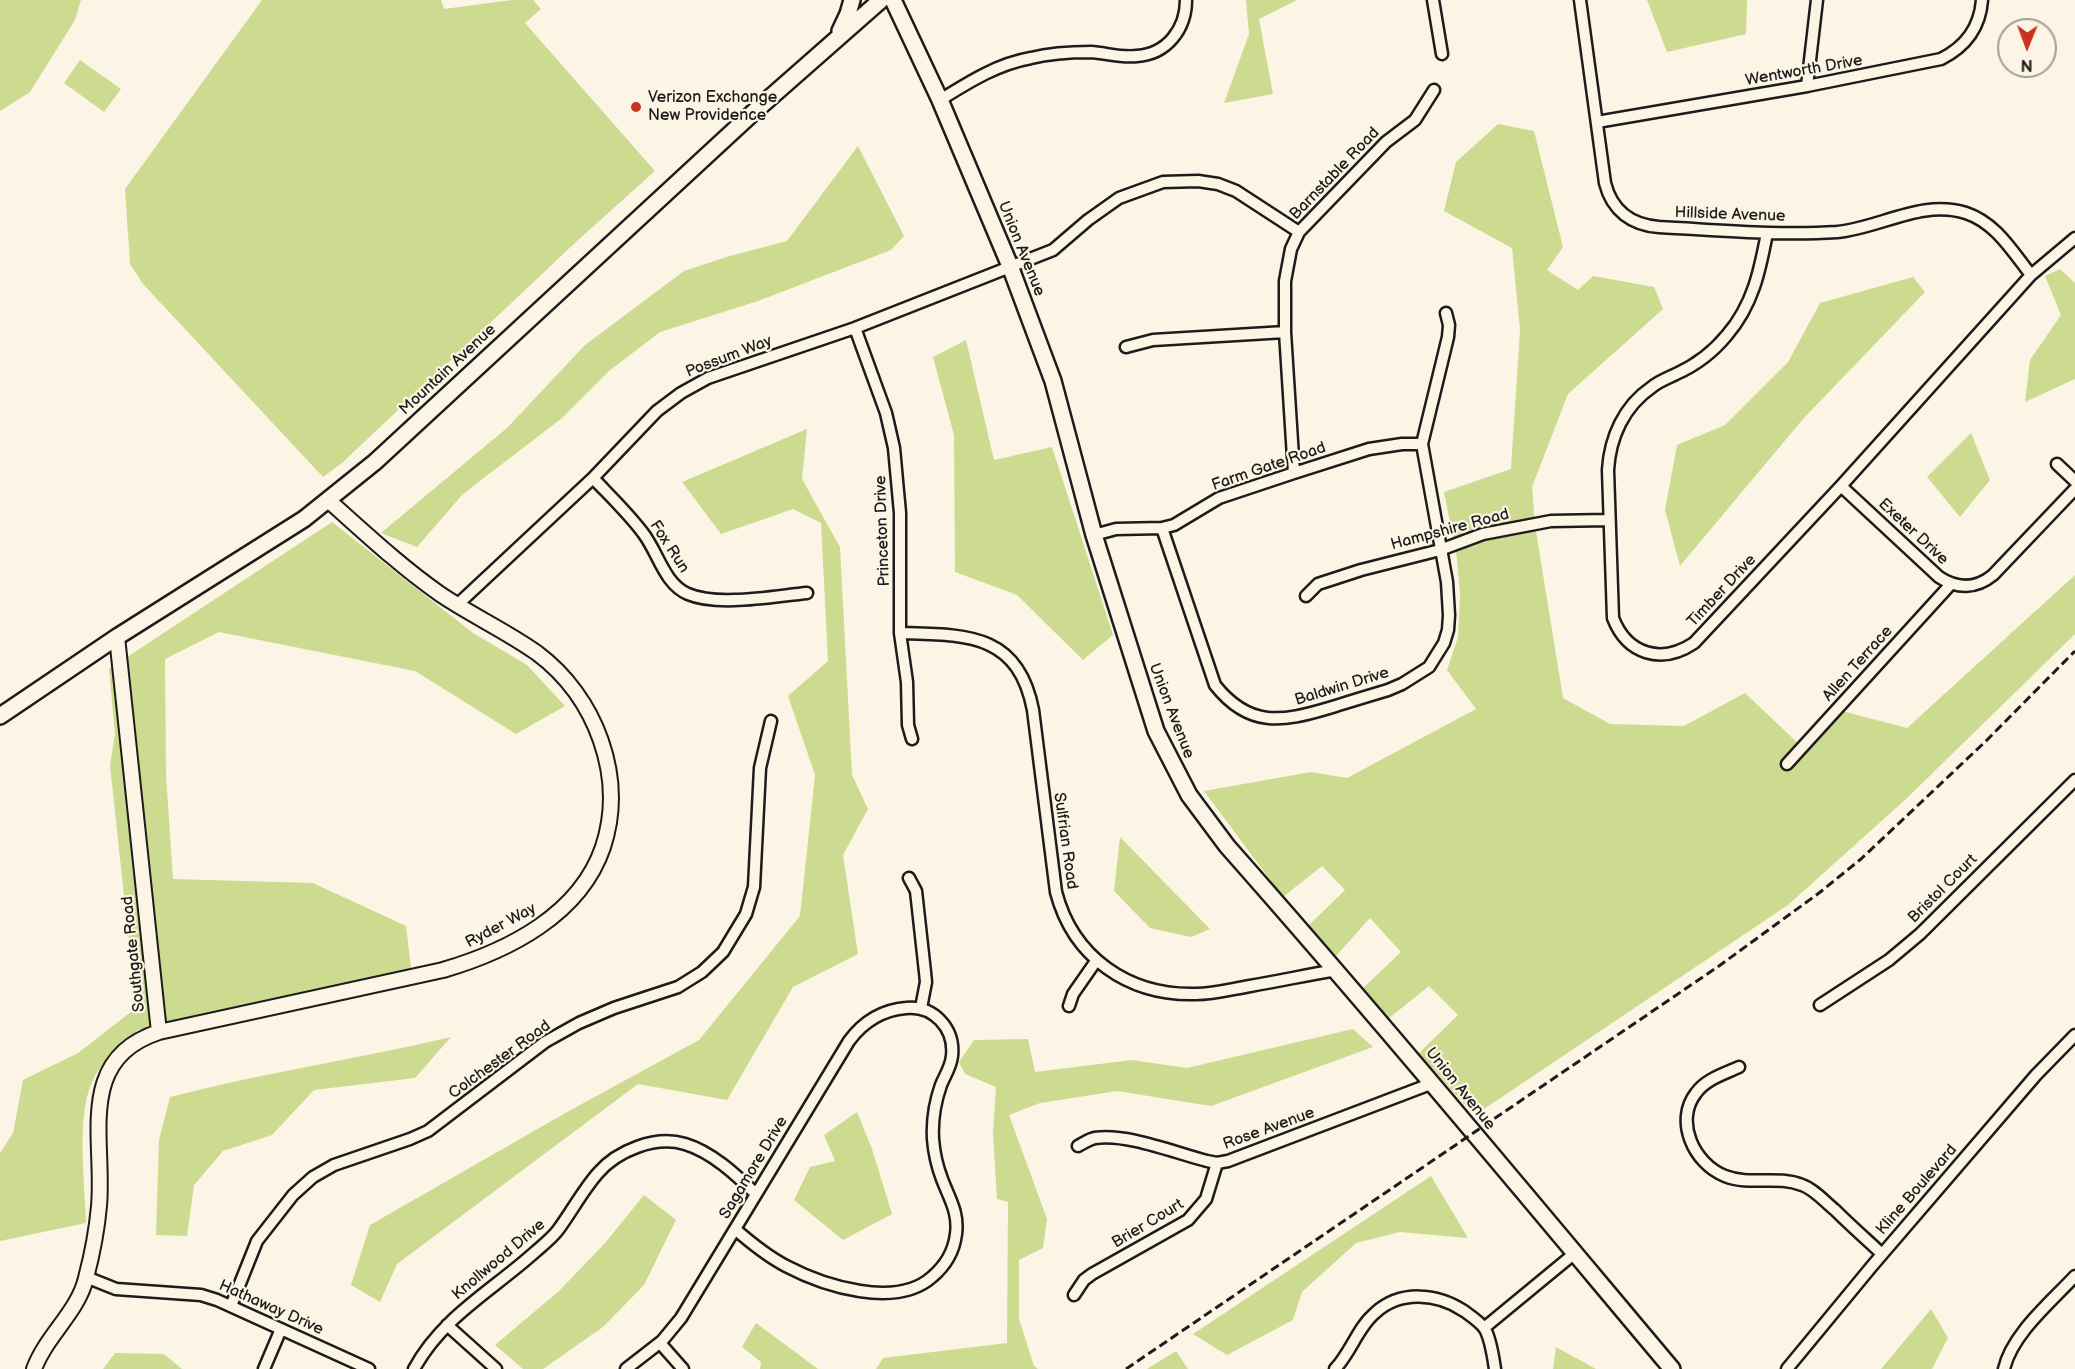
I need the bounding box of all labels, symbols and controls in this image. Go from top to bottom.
north arrow [1997,18,2057,78]
street label: Wentworth Drive [1744,51,1864,91]
text: N [2021,55,2033,74]
place label: Verizon Exchange New Providence [648,88,777,126]
marker: Verizon Exchange New Providence [629,100,643,114]
street label: Barnstable Road [1286,124,1384,224]
street label: Union Avenue [993,199,1049,299]
street label: Hillside Avenue [1674,203,1786,227]
street label: Mountain Avenue [396,320,500,420]
street label: Possum Way [683,332,775,382]
street label: Farm Gate Road [1209,438,1329,496]
street label: Princeton Drive [871,475,895,587]
street label: Exeter Drive [1874,495,1952,569]
street label: Hampshire Road [1389,505,1511,555]
street label: Fox Run [645,517,693,577]
street label: Timber Drive [1683,551,1761,631]
street label: Allen Terrace [1819,622,1897,706]
street label: Union Avenue [1144,661,1198,761]
street label: Baldwin Drive [1293,664,1391,710]
street label: Sulfrian Road [1049,791,1081,891]
street label: Bristol Court [1904,850,1982,928]
street label: Southgate Road [118,895,150,1013]
street label: Ryder Way [462,899,540,953]
street label: Colchester Road [445,1017,555,1103]
street label: Union Avenue [1421,1044,1499,1134]
street label: Rose Avenue [1221,1104,1317,1154]
street label: Sagamore Drive [716,1113,792,1223]
street label: Kline Boulevard [1873,1141,1961,1239]
street label: Brier Court [1109,1195,1187,1253]
street label: Knollwood Drive [449,1216,549,1304]
street label: Hathaway Drive [216,1276,326,1340]

